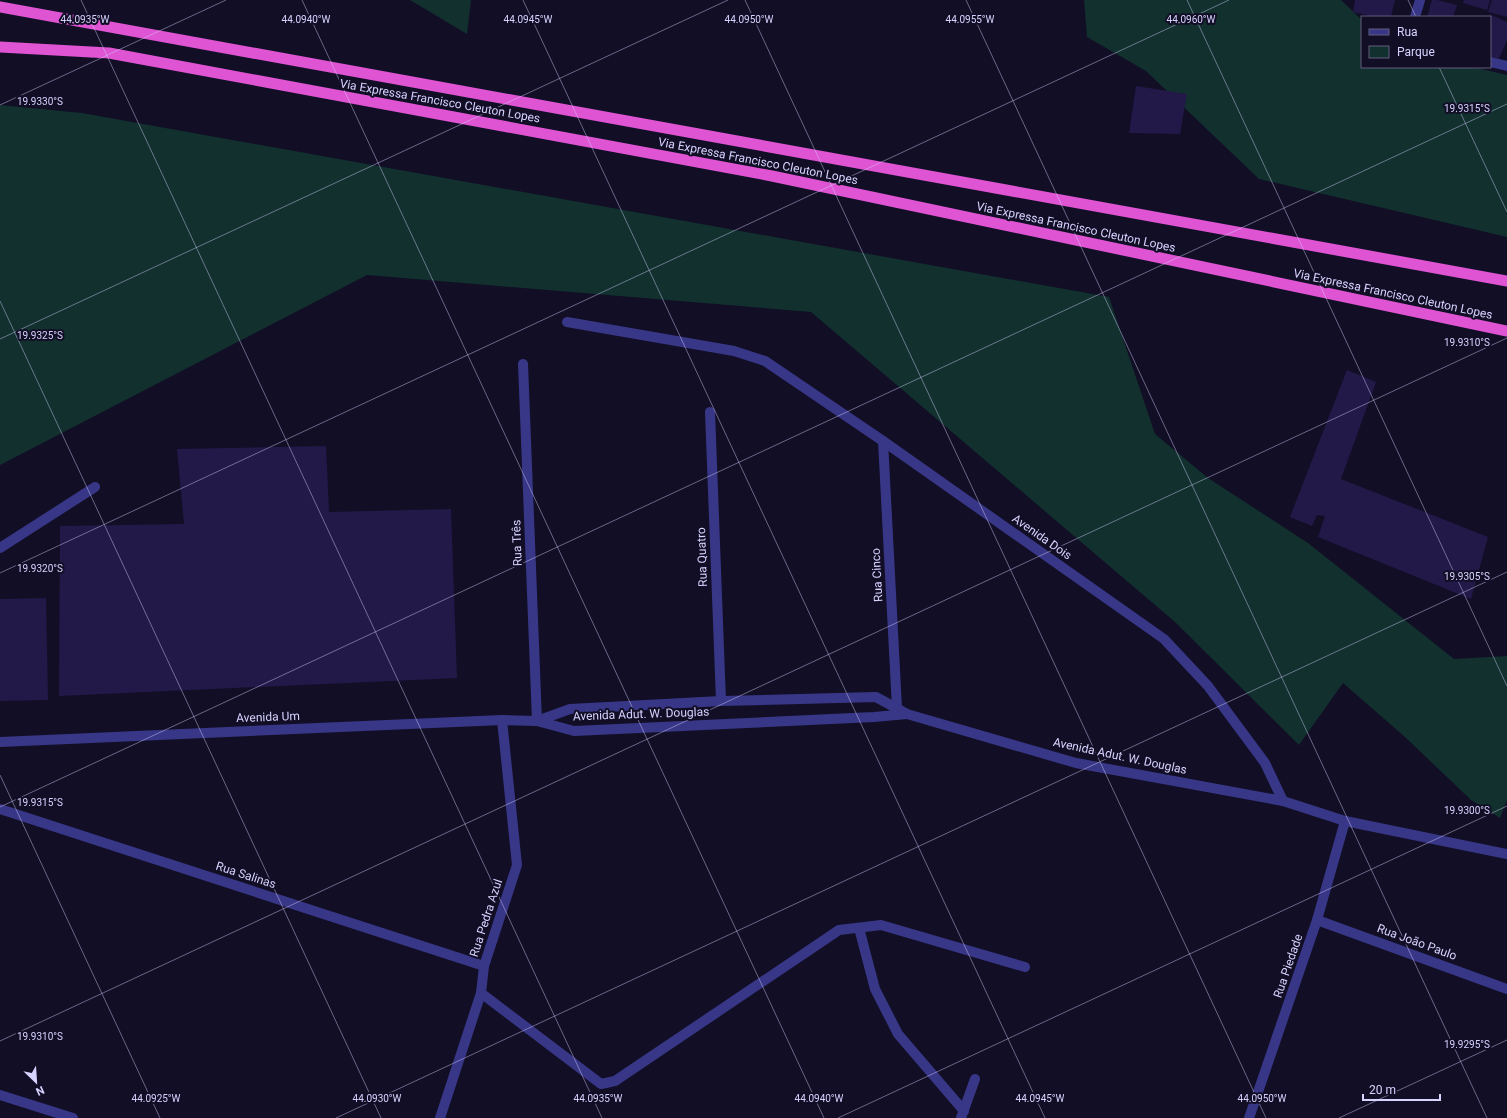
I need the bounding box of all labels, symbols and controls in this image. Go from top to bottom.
text: 44.0935°W [61,14,110,25]
text: 44.0940°W [282,14,331,25]
text: 44.0945°W [504,14,553,25]
text: 44.0950°W [725,14,774,25]
text: 44.0955°W [946,14,995,25]
text: 44.0960°W [1167,14,1216,25]
legend [1361,16,1491,68]
text: Rua [1397,25,1418,39]
text: Parque [1397,45,1435,59]
street label: Via Expressa Francisco Cleuton Lopes [339,76,541,126]
text: 19.9330°S [17,96,63,107]
text: 19.9315°S [1444,103,1490,114]
street label: Via Expressa Francisco Cleuton Lopes [657,135,859,187]
street label: Via Expressa Francisco Cleuton Lopes [975,199,1177,255]
street label: Via Expressa Francisco Cleuton Lopes [1292,266,1494,322]
text: 19.9325°S [17,330,63,341]
text: 19.9310°S [1444,337,1490,348]
street label: Avenida Dois [1010,511,1074,563]
street label: Rua Três [509,520,525,566]
street label: Rua Quatro [694,527,710,587]
street label: Rua Cinco [869,548,885,602]
text: 19.9320°S [17,563,63,574]
text: 19.9305°S [1444,571,1490,582]
street label: Avenida Adut. W. Douglas [573,705,709,723]
street label: Avenida Um [236,709,300,725]
street label: Avenida Adut. W. Douglas [1052,735,1188,777]
text: 19.9315°S [17,797,63,808]
text: 19.9300°S [1444,805,1490,816]
street label: Rua Salinas [214,859,278,891]
street label: Rua Pedra Azul [467,877,505,959]
street label: Rua João Paulo [1375,921,1459,963]
street label: Rua Piedade [1271,932,1305,1000]
text: 19.9310°S [17,1031,63,1042]
text: 19.9295°S [1444,1039,1490,1050]
north arrow [16,1062,56,1102]
scale bar [1363,1076,1440,1102]
text: N [34,1083,46,1098]
text: 20 m [1369,1083,1396,1097]
text: 44.0925°W [132,1093,181,1104]
text: 44.0930°W [353,1093,402,1104]
text: 44.0935°W [574,1093,623,1104]
text: 44.0940°W [795,1093,844,1104]
text: 44.0945°W [1016,1093,1065,1104]
text: 44.0950°W [1238,1093,1287,1104]

